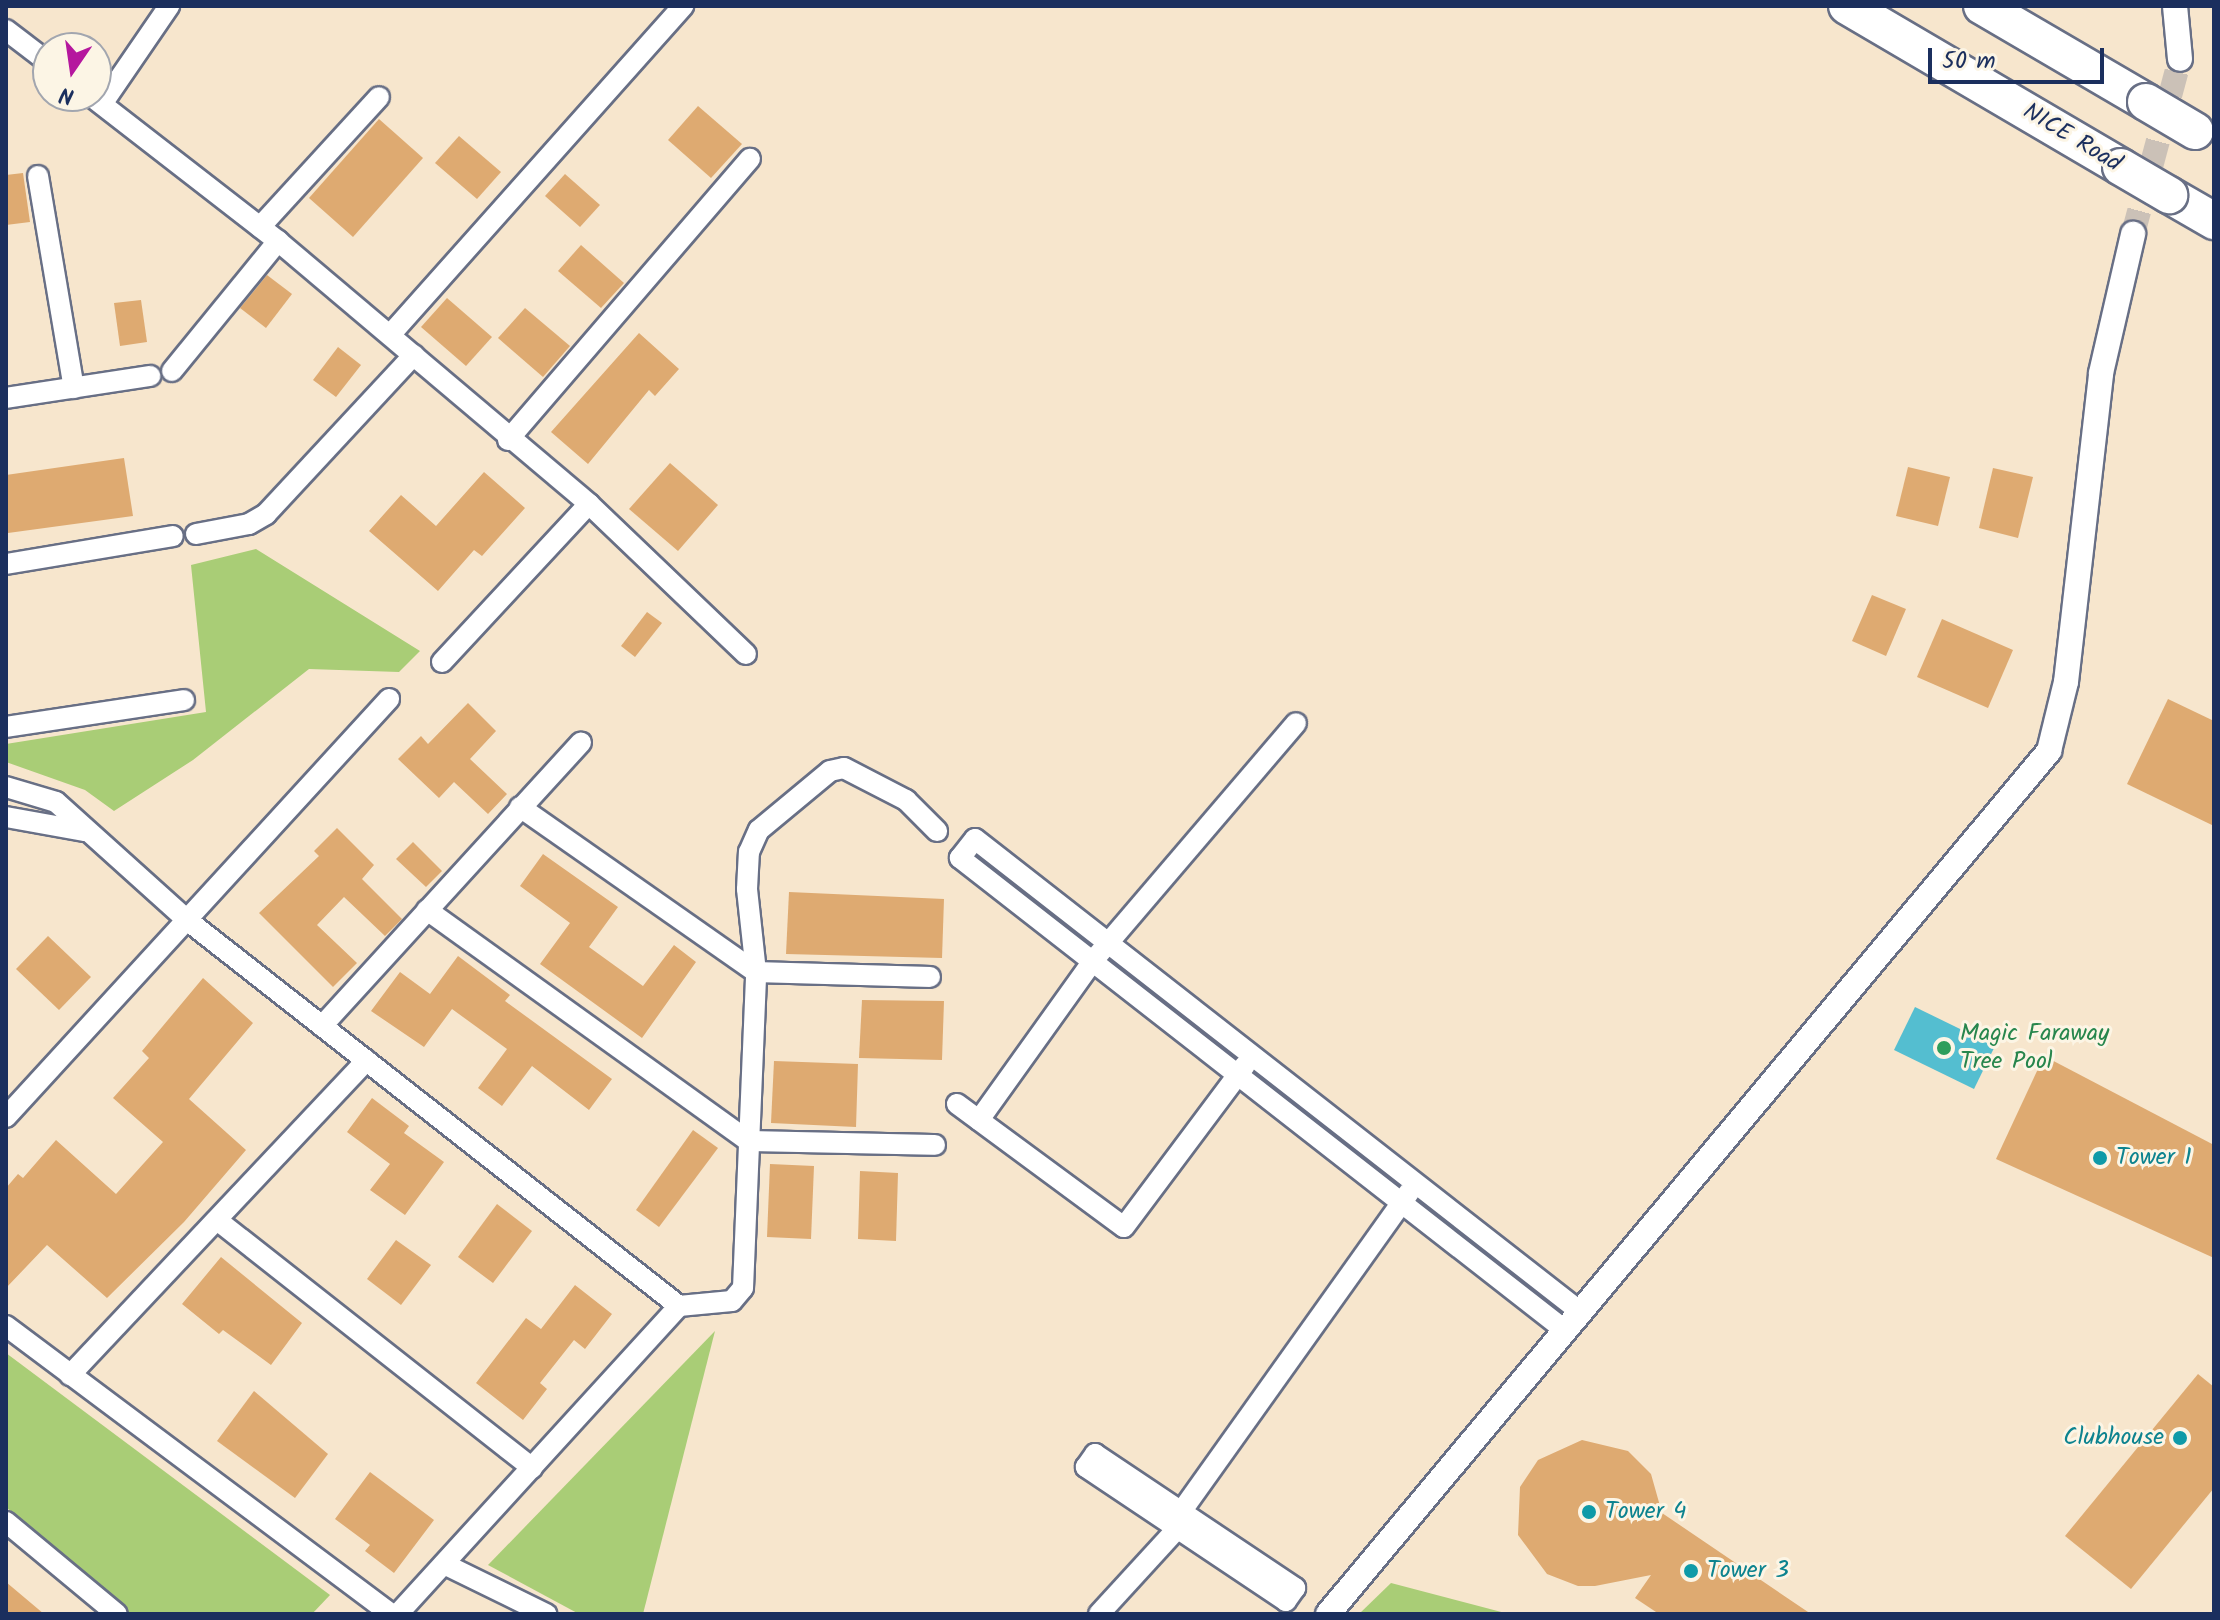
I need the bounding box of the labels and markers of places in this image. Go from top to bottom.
place label: Magic Faraway Tree Pool [1960,1020,2109,1076]
marker: Magic Faraway Tree Pool [1935,1039,1953,1057]
place label: Tower 1 [2116,1144,2192,1172]
marker: Tower 1 [2091,1149,2109,1167]
place label: Clubhouse [2063,1424,2164,1452]
marker: Clubhouse [2171,1429,2189,1447]
place label: Tower 4 [1605,1498,1686,1526]
marker: Tower 4 [1580,1503,1598,1521]
place label: Tower 3 [1707,1557,1789,1585]
marker: Tower 3 [1682,1562,1700,1580]

